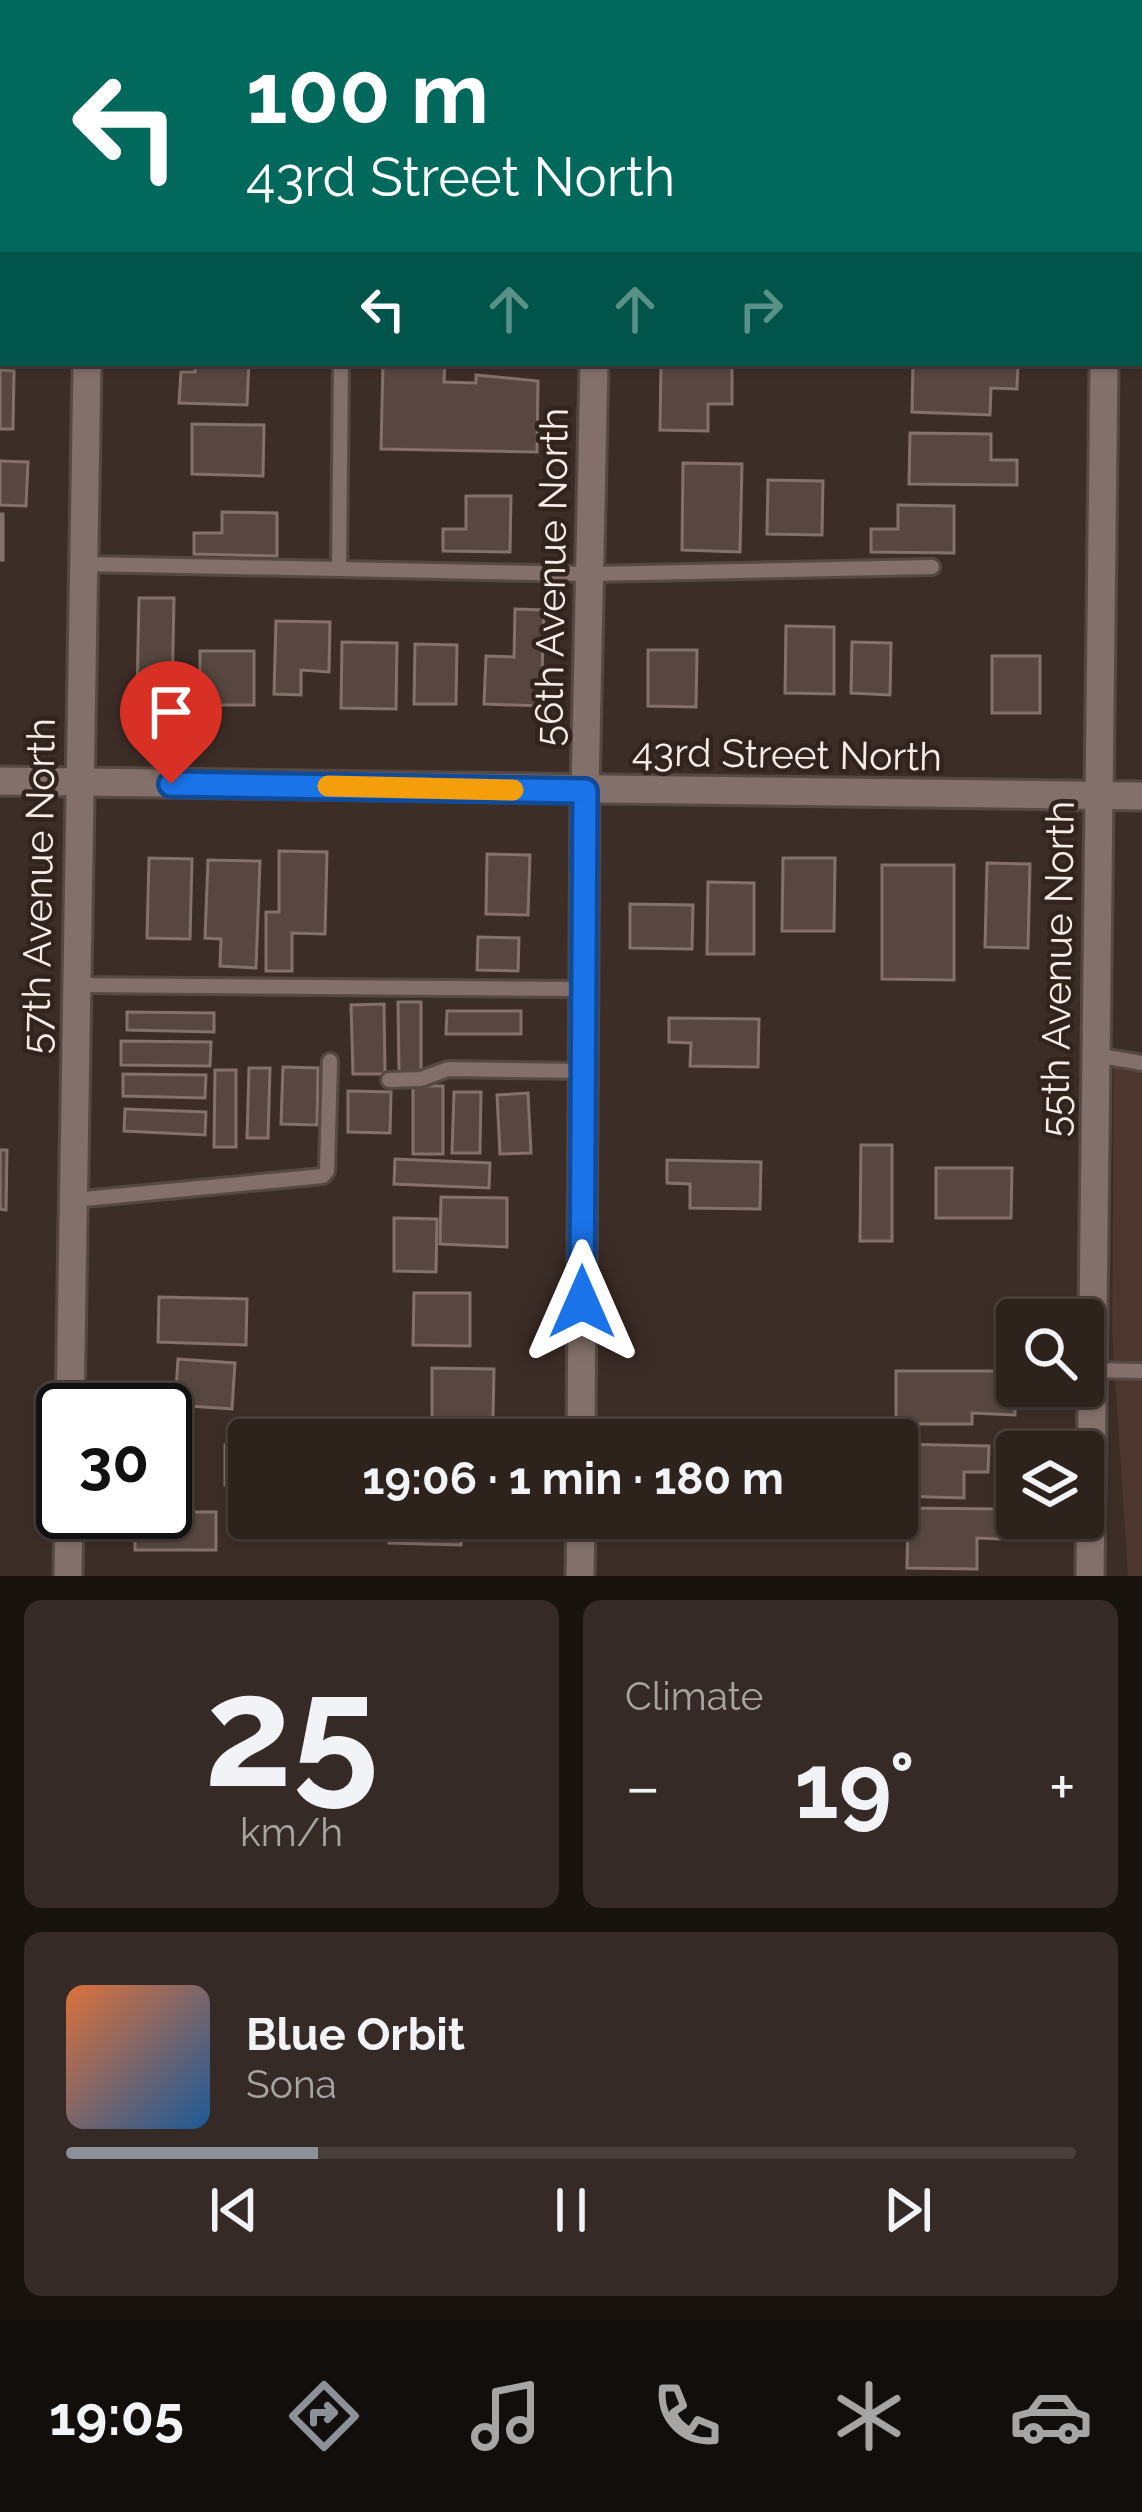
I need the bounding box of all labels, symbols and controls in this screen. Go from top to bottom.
text: 100 m [246,44,489,143]
icon: left [48,48,204,204]
text: 43rd Street North [246,145,675,209]
icon: left [350,276,416,342]
icon: ahead [476,276,542,342]
icon: ahead [602,276,668,342]
icon: right [728,276,794,342]
street label: 56th Avenue North [525,407,577,747]
pin [120,661,222,784]
icon: arrive [138,679,204,745]
street label: 57th Avenue North [12,718,64,1054]
street label: 43rd Street North [632,728,942,780]
street label: 55th Avenue North [1031,800,1083,1138]
position arrow [519,1239,645,1365]
map controls [996,1299,1104,1539]
button: search [996,1299,1104,1407]
speed limit sign: 30 [36,1383,192,1539]
button: layers [996,1431,1104,1539]
text: 19:06 · 1 min · 180 m [362,1452,784,1505]
text: 25 [204,1639,379,1823]
text: Climate [625,1673,763,1719]
text: 19° [794,1733,915,1839]
text: − [625,1748,661,1825]
text: + [1049,1748,1076,1825]
text: km/h [240,1809,343,1855]
text: Blue Orbit [246,2008,465,2061]
text: Sona [246,2061,337,2107]
icon: previous [201,2177,267,2243]
icon: pause [538,2177,604,2243]
icon: next [875,2177,941,2243]
icon: directions [282,2374,366,2458]
icon: music [464,2374,548,2458]
icon: phone [645,2374,729,2458]
icon: climate [827,2374,911,2458]
icon: car [1009,2374,1093,2458]
text: 19:05 [49,2384,184,2448]

